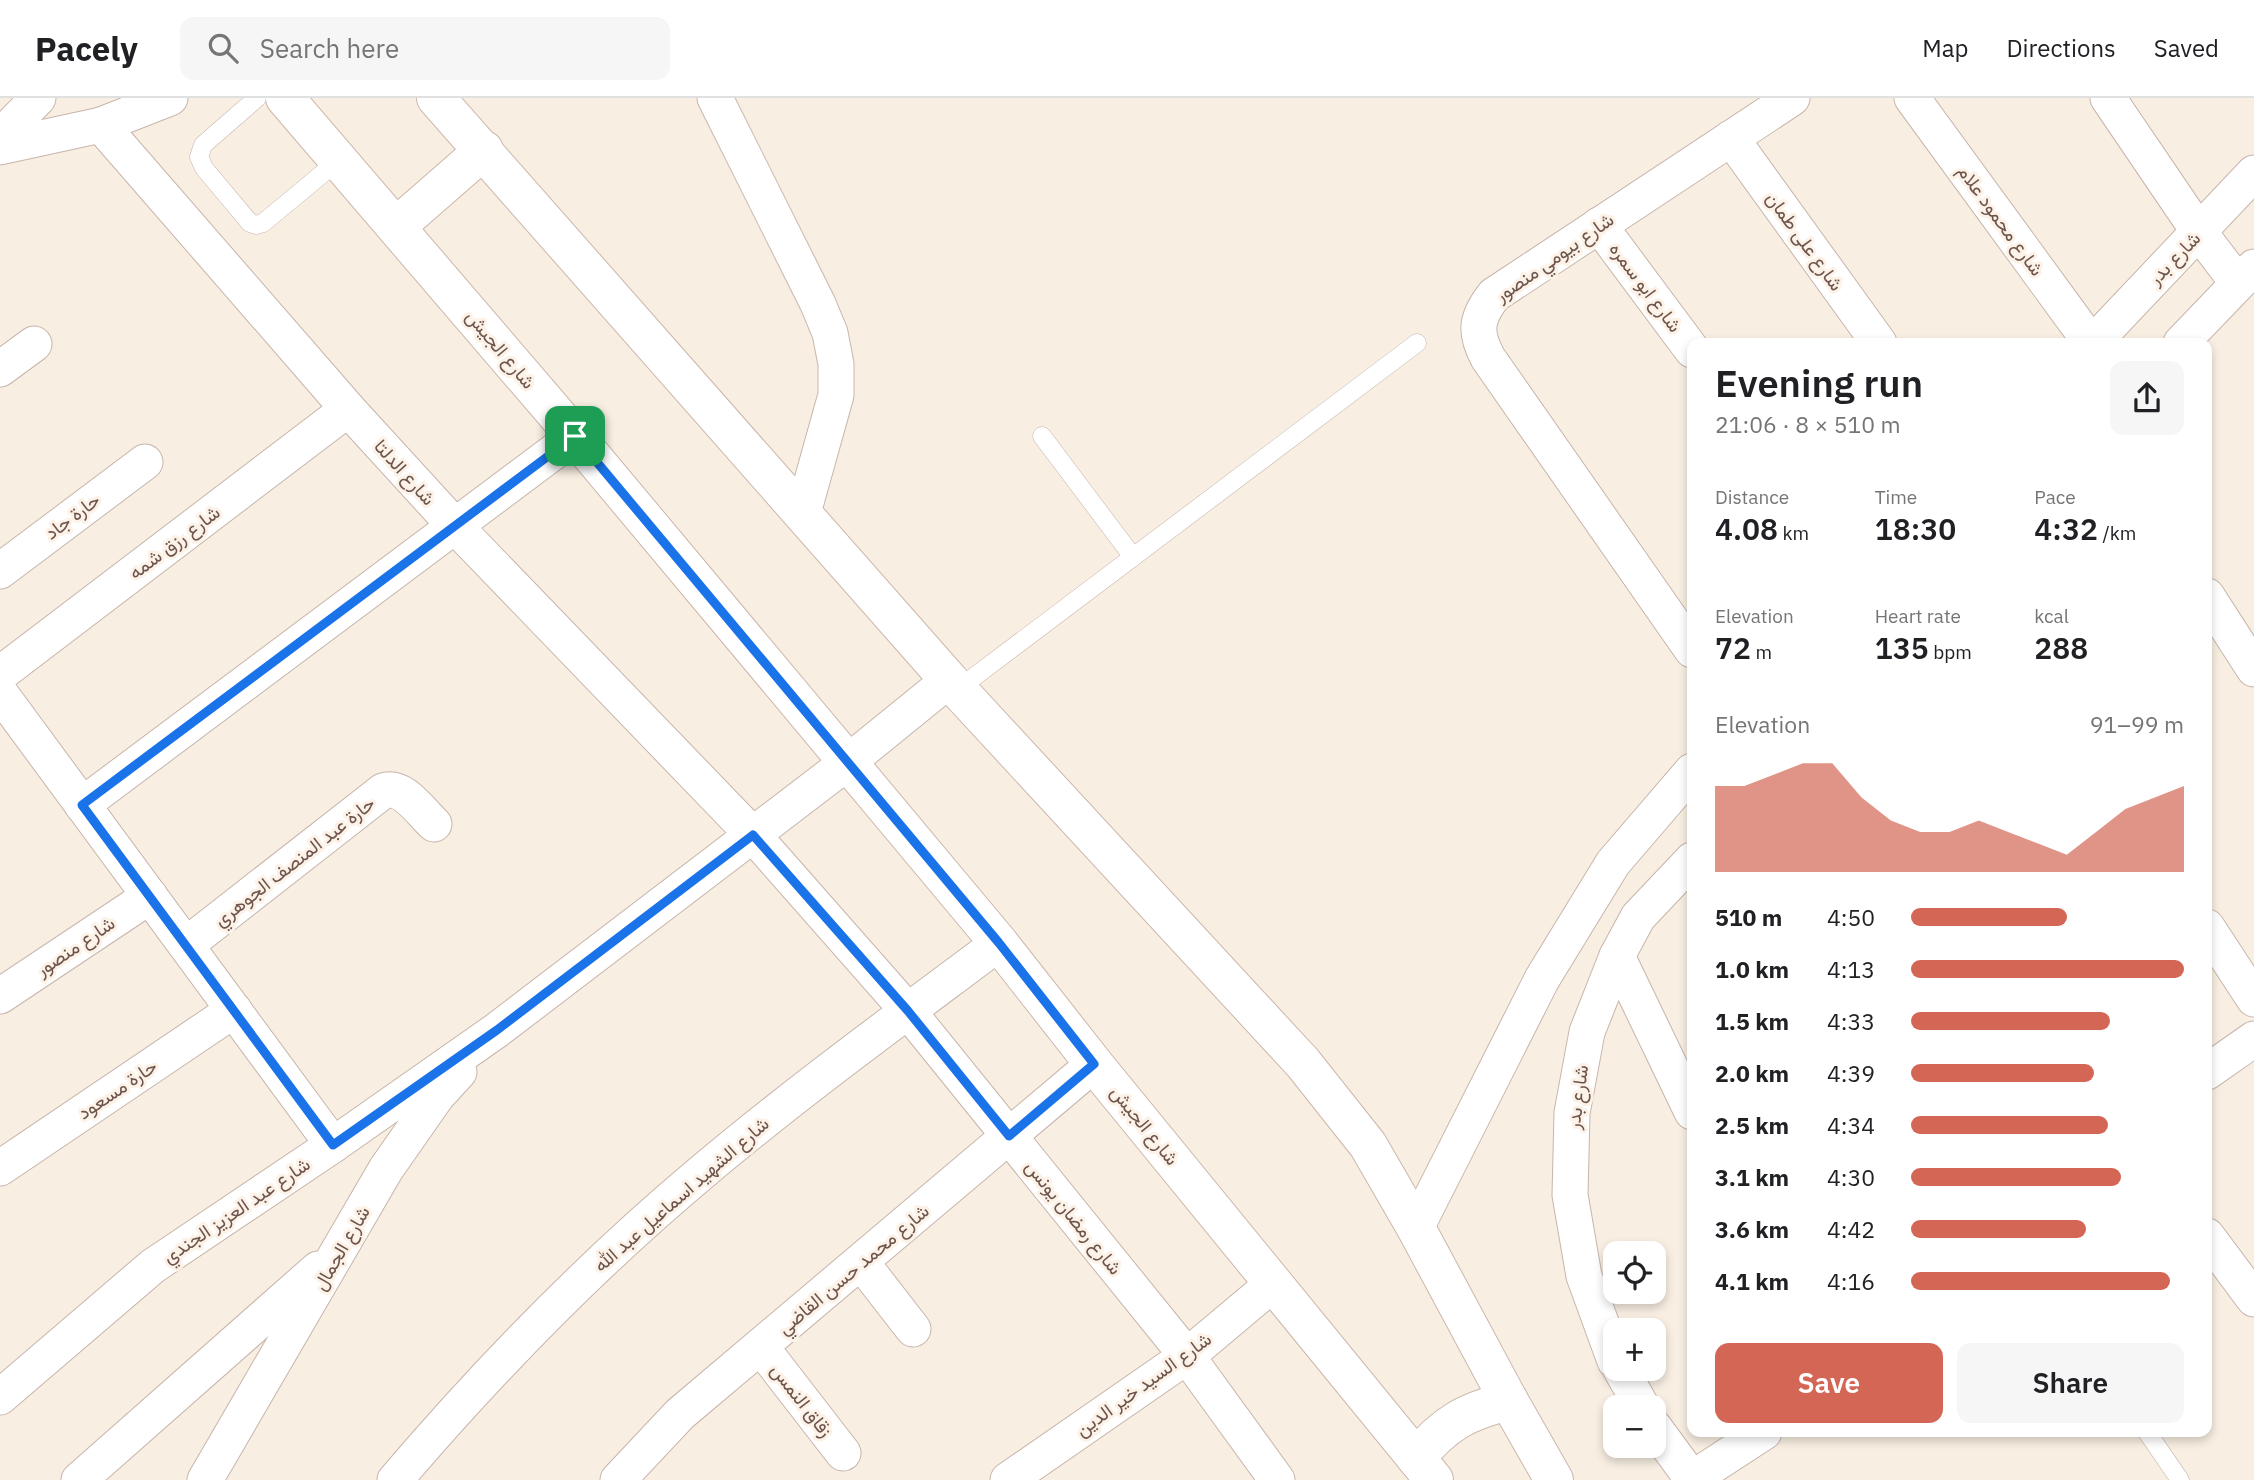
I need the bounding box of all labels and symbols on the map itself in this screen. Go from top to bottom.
street label: شارع محمود علام [1952,160,2049,281]
street label: شارع على طمان [1760,187,1849,296]
street label: شارع بيومي منصور [1489,207,1620,311]
street label: شارع بدر [2142,226,2206,291]
street label: شارع ابو سمره [1604,237,1688,337]
street label: شارع الجيش [460,305,541,394]
pin [545,406,605,466]
street label: شارع الدلتا [368,434,441,511]
street label: حارة جاد [40,488,104,544]
street label: شارع رزق شمه [124,500,225,585]
street label: حارة عبد المنصف الجوهري [209,791,382,935]
street label: شارع منصور [30,911,120,983]
street label: حارة مسعود [73,1054,161,1124]
street label: شارع بدر [1560,1063,1594,1132]
street label: شارع الجيش [1105,1080,1185,1170]
street label: شارع الشهيد اسماعيل عبد الله [588,1111,774,1277]
street label: شارع عبد العزيز الجندي [158,1152,317,1272]
street label: شارع رمضان يونس [1020,1155,1128,1280]
street label: شارع محمد حسن القاضي [772,1198,936,1343]
street label: شارع الجمال [307,1201,376,1295]
street label: شارع السيد خير الدين [1070,1327,1216,1442]
street label: زقاق النمس [766,1358,838,1442]

